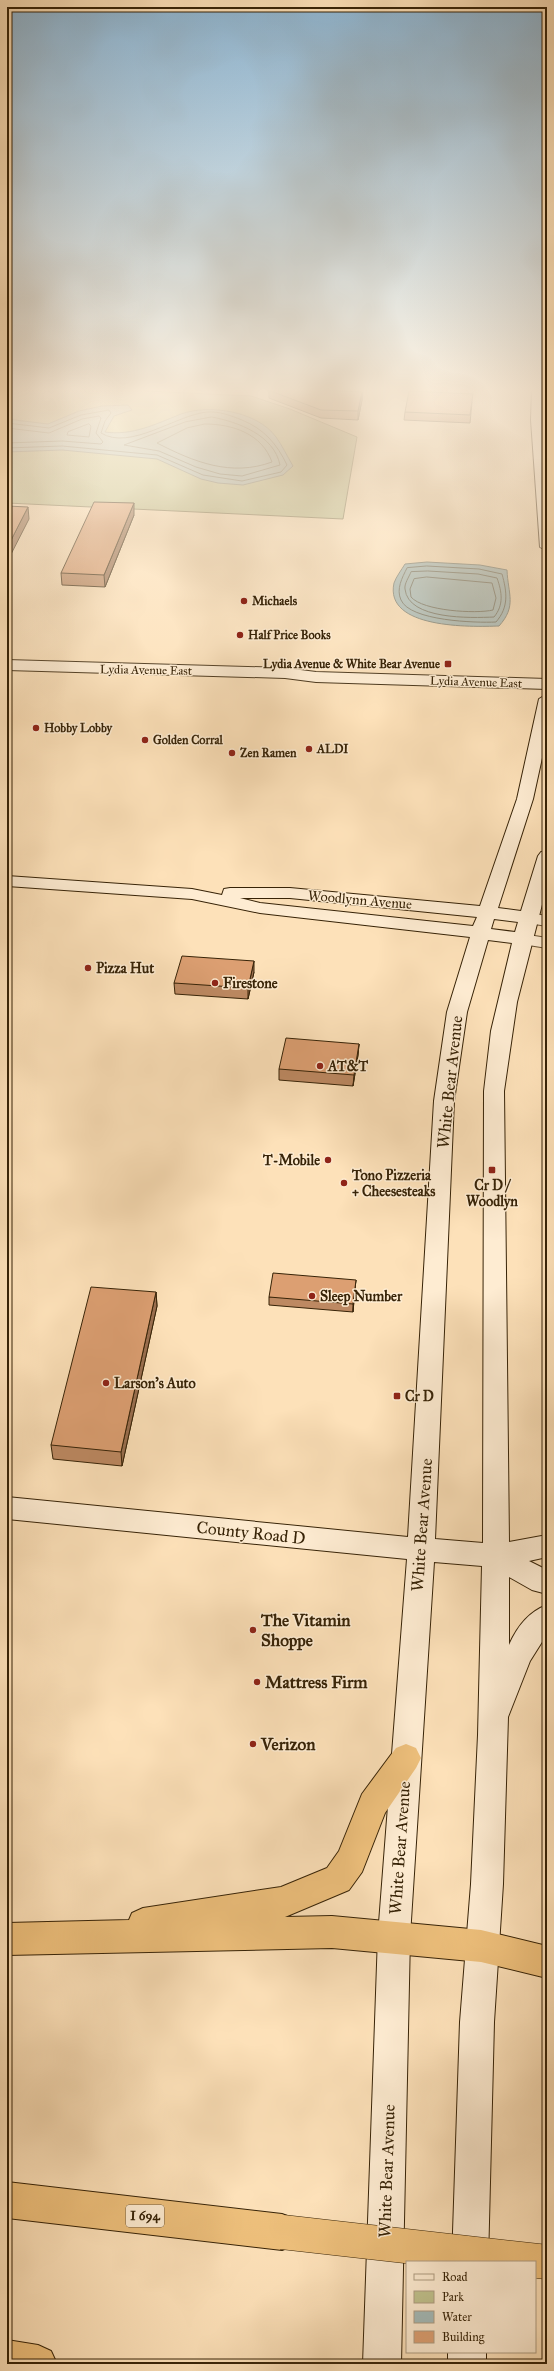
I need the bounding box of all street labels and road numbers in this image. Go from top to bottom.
street label: Lydia Avenue East [100,662,193,678]
street label: Lydia Avenue East [430,673,523,691]
street label: Woodlynn Avenue [307,887,413,913]
street label: White Bear Avenue [433,1014,467,1150]
street label: White Bear Avenue [407,1458,437,1592]
street label: County Road D [195,1517,307,1549]
street label: White Bear Avenue [385,1781,415,1915]
street label: White Bear Avenue [374,2104,400,2238]
road number: I 694 [126,2205,164,2227]

